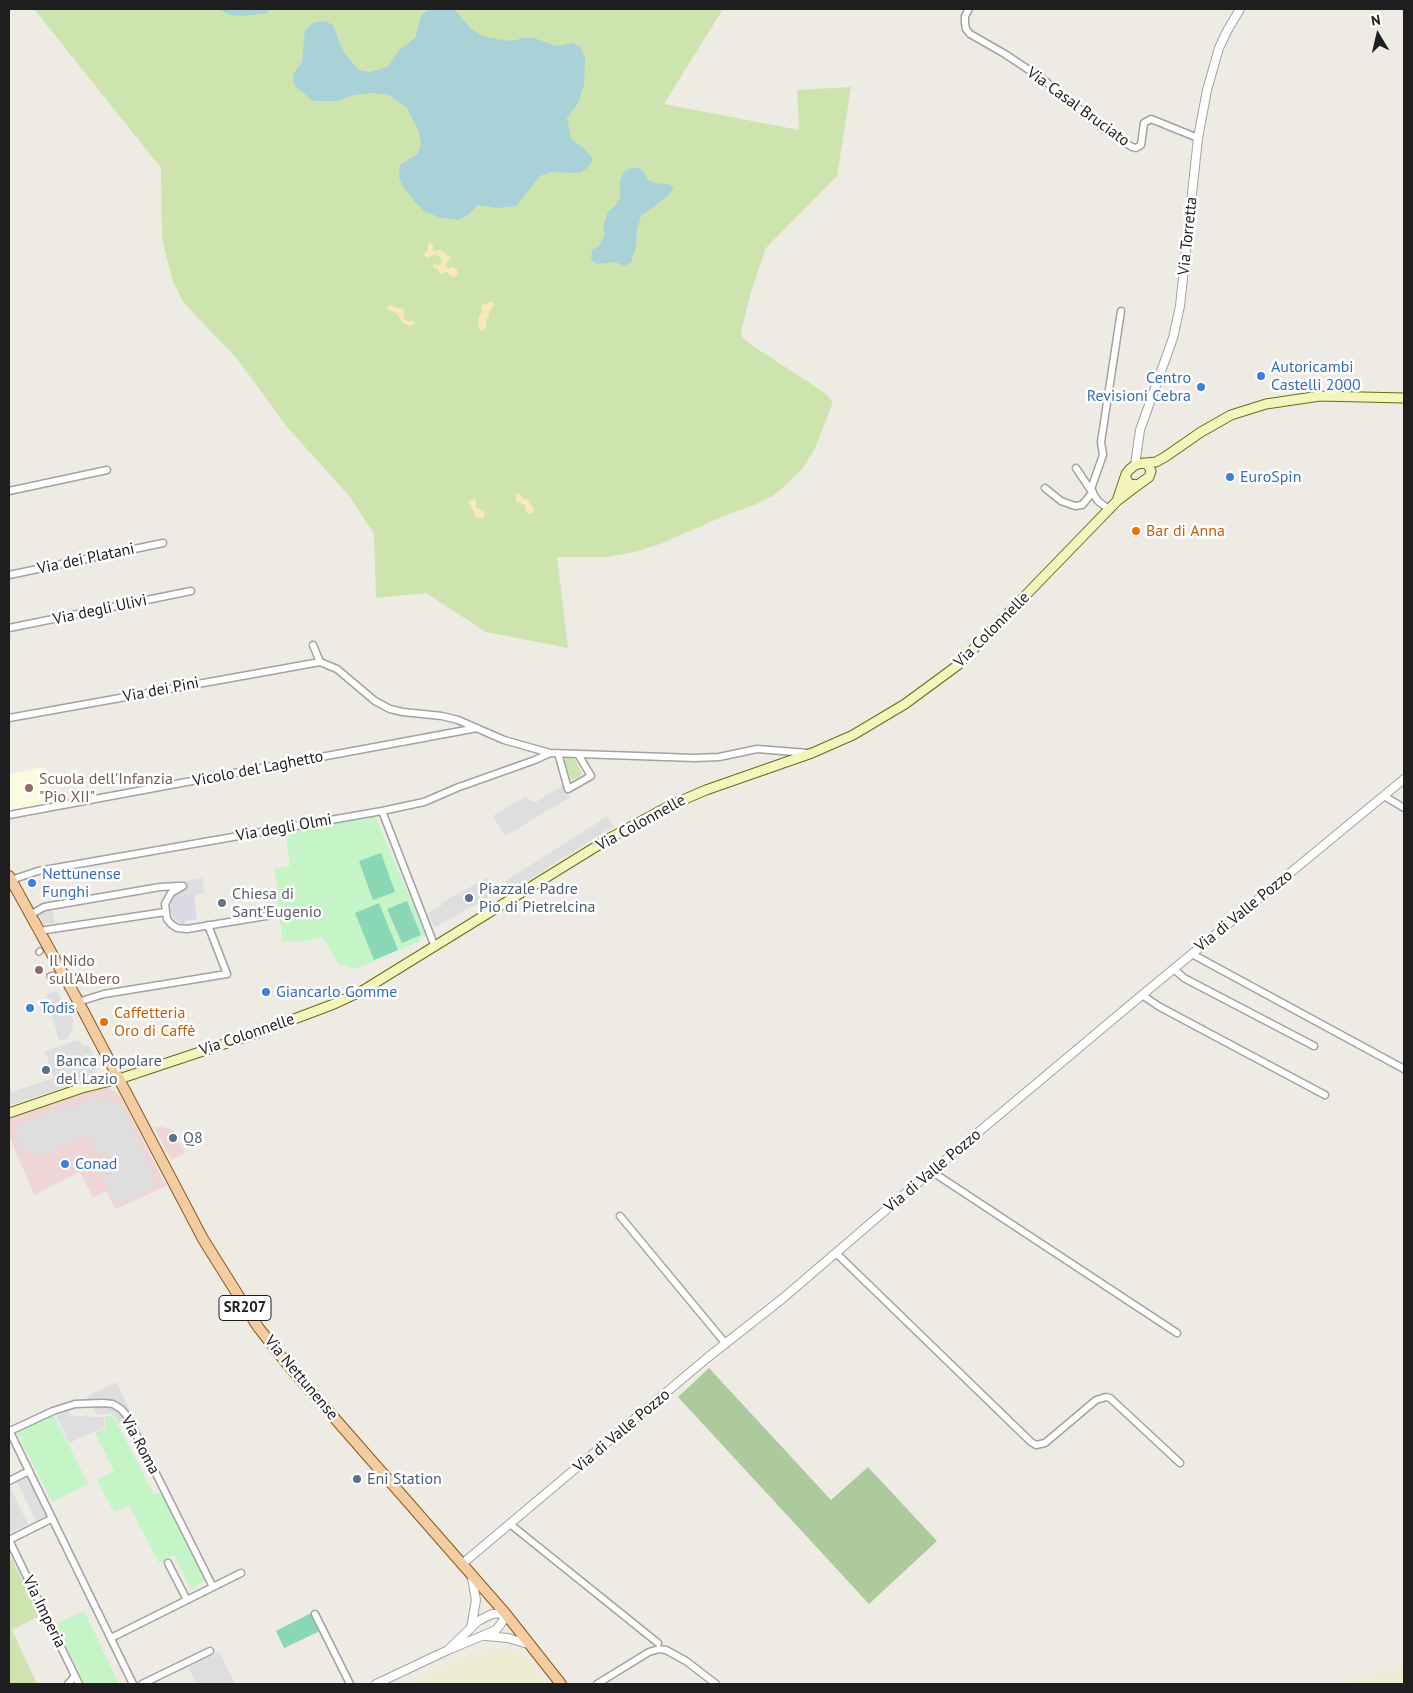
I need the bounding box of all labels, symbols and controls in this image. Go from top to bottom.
north arrow [1353,10,1403,60]
text: N [1370,11,1382,30]
street label: Via Casal Bruciato [1023,63,1133,151]
street label: Via Torretta [1174,196,1202,276]
place label: Autoricambi Castelli 2000 [1271,357,1361,395]
place label: Centro Revisioni Cebra [1087,368,1191,406]
marker: Autoricambi Castelli 2000 [1255,370,1267,382]
marker: Centro Revisioni Cebra [1195,381,1207,393]
place label: EuroSpin [1240,467,1301,487]
marker: EuroSpin [1224,471,1236,483]
place label: Bar di Anna [1146,521,1225,541]
marker: Bar di Anna [1130,525,1142,537]
street label: Via dei Platani [36,539,136,579]
street label: Via Colonnelle [950,588,1034,672]
street label: Via degli Ulivi [51,591,149,629]
street label: Via dei Pini [121,673,201,707]
street label: Vicolo del Laghetto [191,747,325,791]
place label: Scuola dell'Infanzia "Pio XII" [39,769,173,807]
marker: Scuola dell'Infanzia "Pio XII" [23,782,35,794]
street label: Via Colonnelle [593,791,689,855]
street label: Via degli Olmi [235,810,333,846]
place label: Nettunense Funghi [42,864,121,902]
street label: Via di Valle Pozzo [1191,866,1297,956]
marker: Nettunense Funghi [26,877,38,889]
place label: Piazzale Padre Pio di Pietrelcina [479,879,595,917]
place label: Chiesa di Sant'Eugenio [232,884,322,922]
marker: Piazzale Padre Pio di Pietrelcina [463,892,475,904]
marker: Chiesa di Sant'Eugenio [216,897,228,909]
place label: Il Nido sull'Albero [49,951,120,989]
marker: Il Nido sull'Albero [33,964,45,976]
place label: Giancarlo Gomme [276,982,397,1002]
marker: Giancarlo Gomme [260,986,272,998]
place label: Todis [40,998,75,1018]
marker: Todis [24,1002,36,1014]
place label: Caffetteria Oro di Caffè [114,1003,195,1041]
street label: Via Colonnelle [197,1010,297,1060]
marker: Caffetteria Oro di Caffè [98,1016,110,1028]
place label: Banca Popolare del Lazio [56,1051,162,1089]
marker: Banca Popolare del Lazio [40,1064,52,1076]
street label: Via di Valle Pozzo [881,1125,985,1217]
place label: Q8 [183,1128,203,1148]
marker: Q8 [167,1132,179,1144]
place label: Conad [75,1154,117,1174]
marker: Conad [59,1158,71,1170]
road number: SR207 [219,1296,271,1320]
street label: Via Nettunense [260,1332,342,1424]
street label: Via di Valle Pozzo [570,1385,674,1477]
street label: Via Roma [117,1412,163,1478]
place label: Eni Station [367,1469,442,1489]
marker: Eni Station [351,1473,363,1485]
street label: Via Imperia [18,1573,70,1651]

